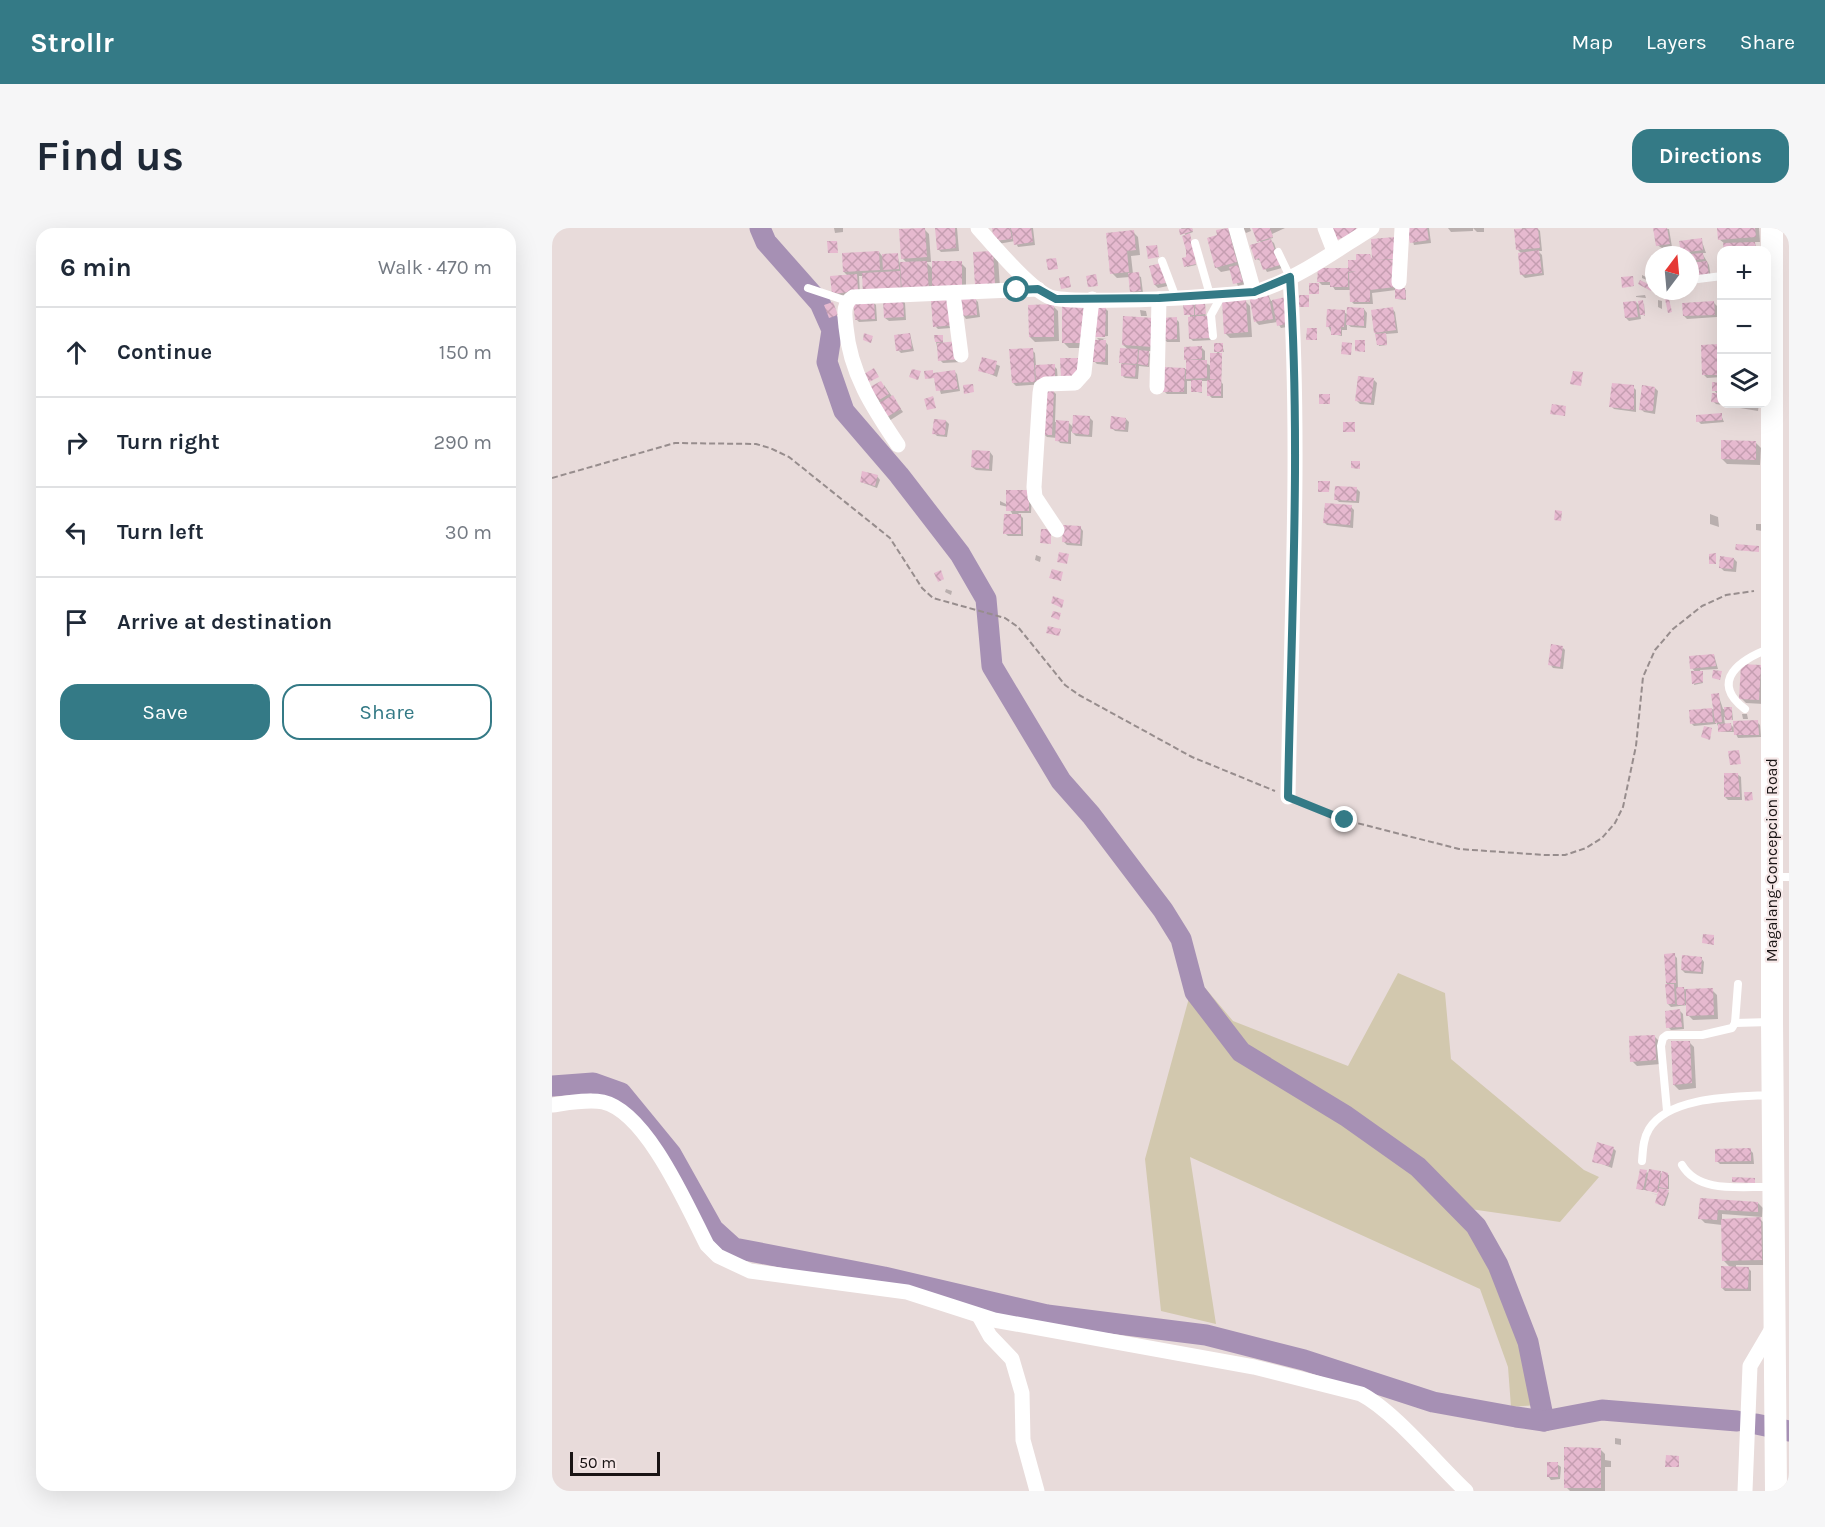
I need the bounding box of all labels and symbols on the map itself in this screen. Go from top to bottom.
north arrow [1645,246,1699,300]
route start [1003,276,1029,302]
street label: Magalang-Concepcion Road [1762,758,1781,962]
route end [1331,806,1357,832]
scale bar [570,1449,660,1476]

